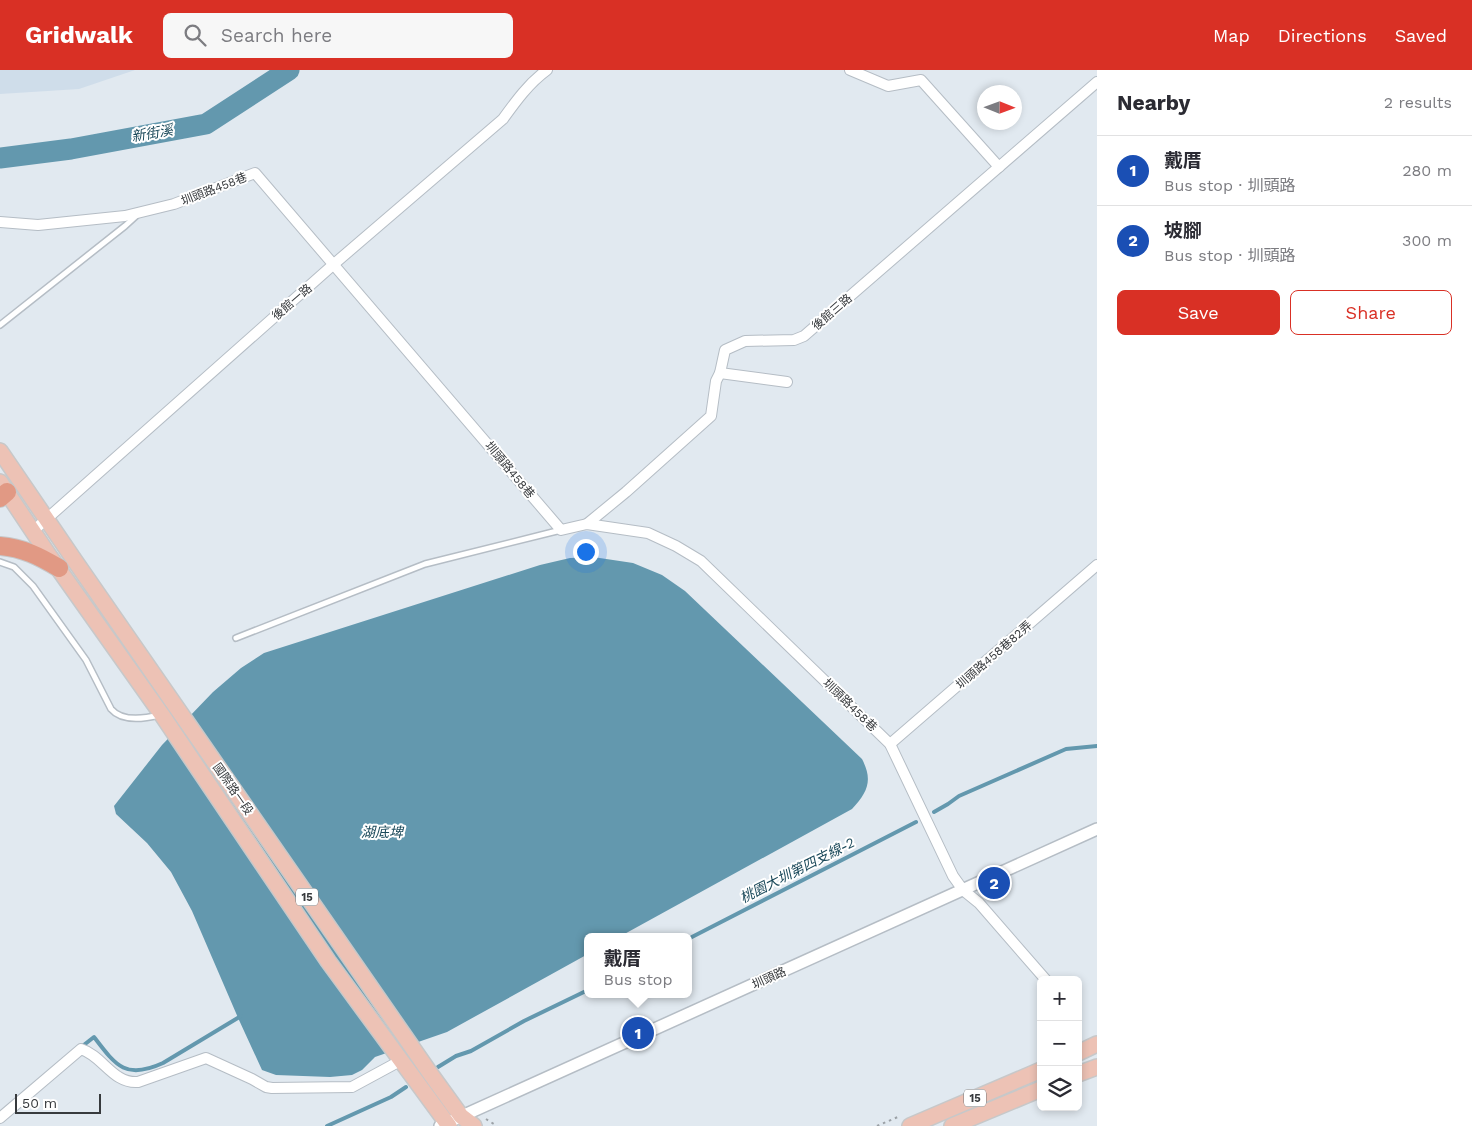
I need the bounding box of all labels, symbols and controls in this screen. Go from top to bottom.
search box [163,13,513,58]
text: Gridwalk [25,21,133,49]
icon: search [181,21,209,49]
text: Search here [221,24,332,47]
text: Map [1213,25,1250,46]
text: Directions [1278,25,1367,46]
text: Saved [1395,25,1447,46]
north arrow [977,85,1022,130]
text: Nearby [1117,90,1190,115]
text: 2 results [1384,93,1452,112]
water label: 新街溪 [130,121,176,145]
text: 戴厝 [1164,149,1202,172]
text: 1 [1130,161,1136,180]
text: 280 m [1402,161,1452,180]
street label: 圳頭路458巷 [179,170,249,208]
text: Bus stop · 圳頭路 [1164,176,1296,195]
text: 坡腳 [1164,219,1202,242]
text: 2 [1128,231,1138,250]
text: 300 m [1402,231,1452,250]
text: Bus stop · 圳頭路 [1164,246,1296,265]
street label: 後館一路 [269,281,315,323]
button: Save [1117,290,1280,335]
button: Share [1290,290,1452,335]
street label: 後館三路 [809,291,855,333]
street label: 圳頭路458巷 [482,439,538,501]
your location [573,539,599,565]
street label: 圳頭路458巷82弄 [953,618,1035,692]
street label: 圳頭路458巷 [820,676,880,734]
street label: 國際路一段 [210,760,256,818]
water label: 湖底埤 [361,824,405,840]
water label: 桃園大圳第四支線-2 [737,834,857,906]
pin: 2 [978,864,1010,902]
road number: 15 [296,889,318,906]
popup [584,933,692,998]
text: 戴厝 [604,947,642,970]
street label: 圳頭路 [750,964,788,992]
text: Bus stop [604,970,672,989]
map controls [1037,976,1082,1111]
button: + [1037,976,1082,1021]
pin: 1 [622,1014,654,1052]
button: − [1037,1021,1082,1066]
button: layers [1037,1066,1082,1111]
road number: 15 [964,1090,986,1106]
scale bar [15,1091,101,1114]
text: 50 m [22,1095,57,1111]

